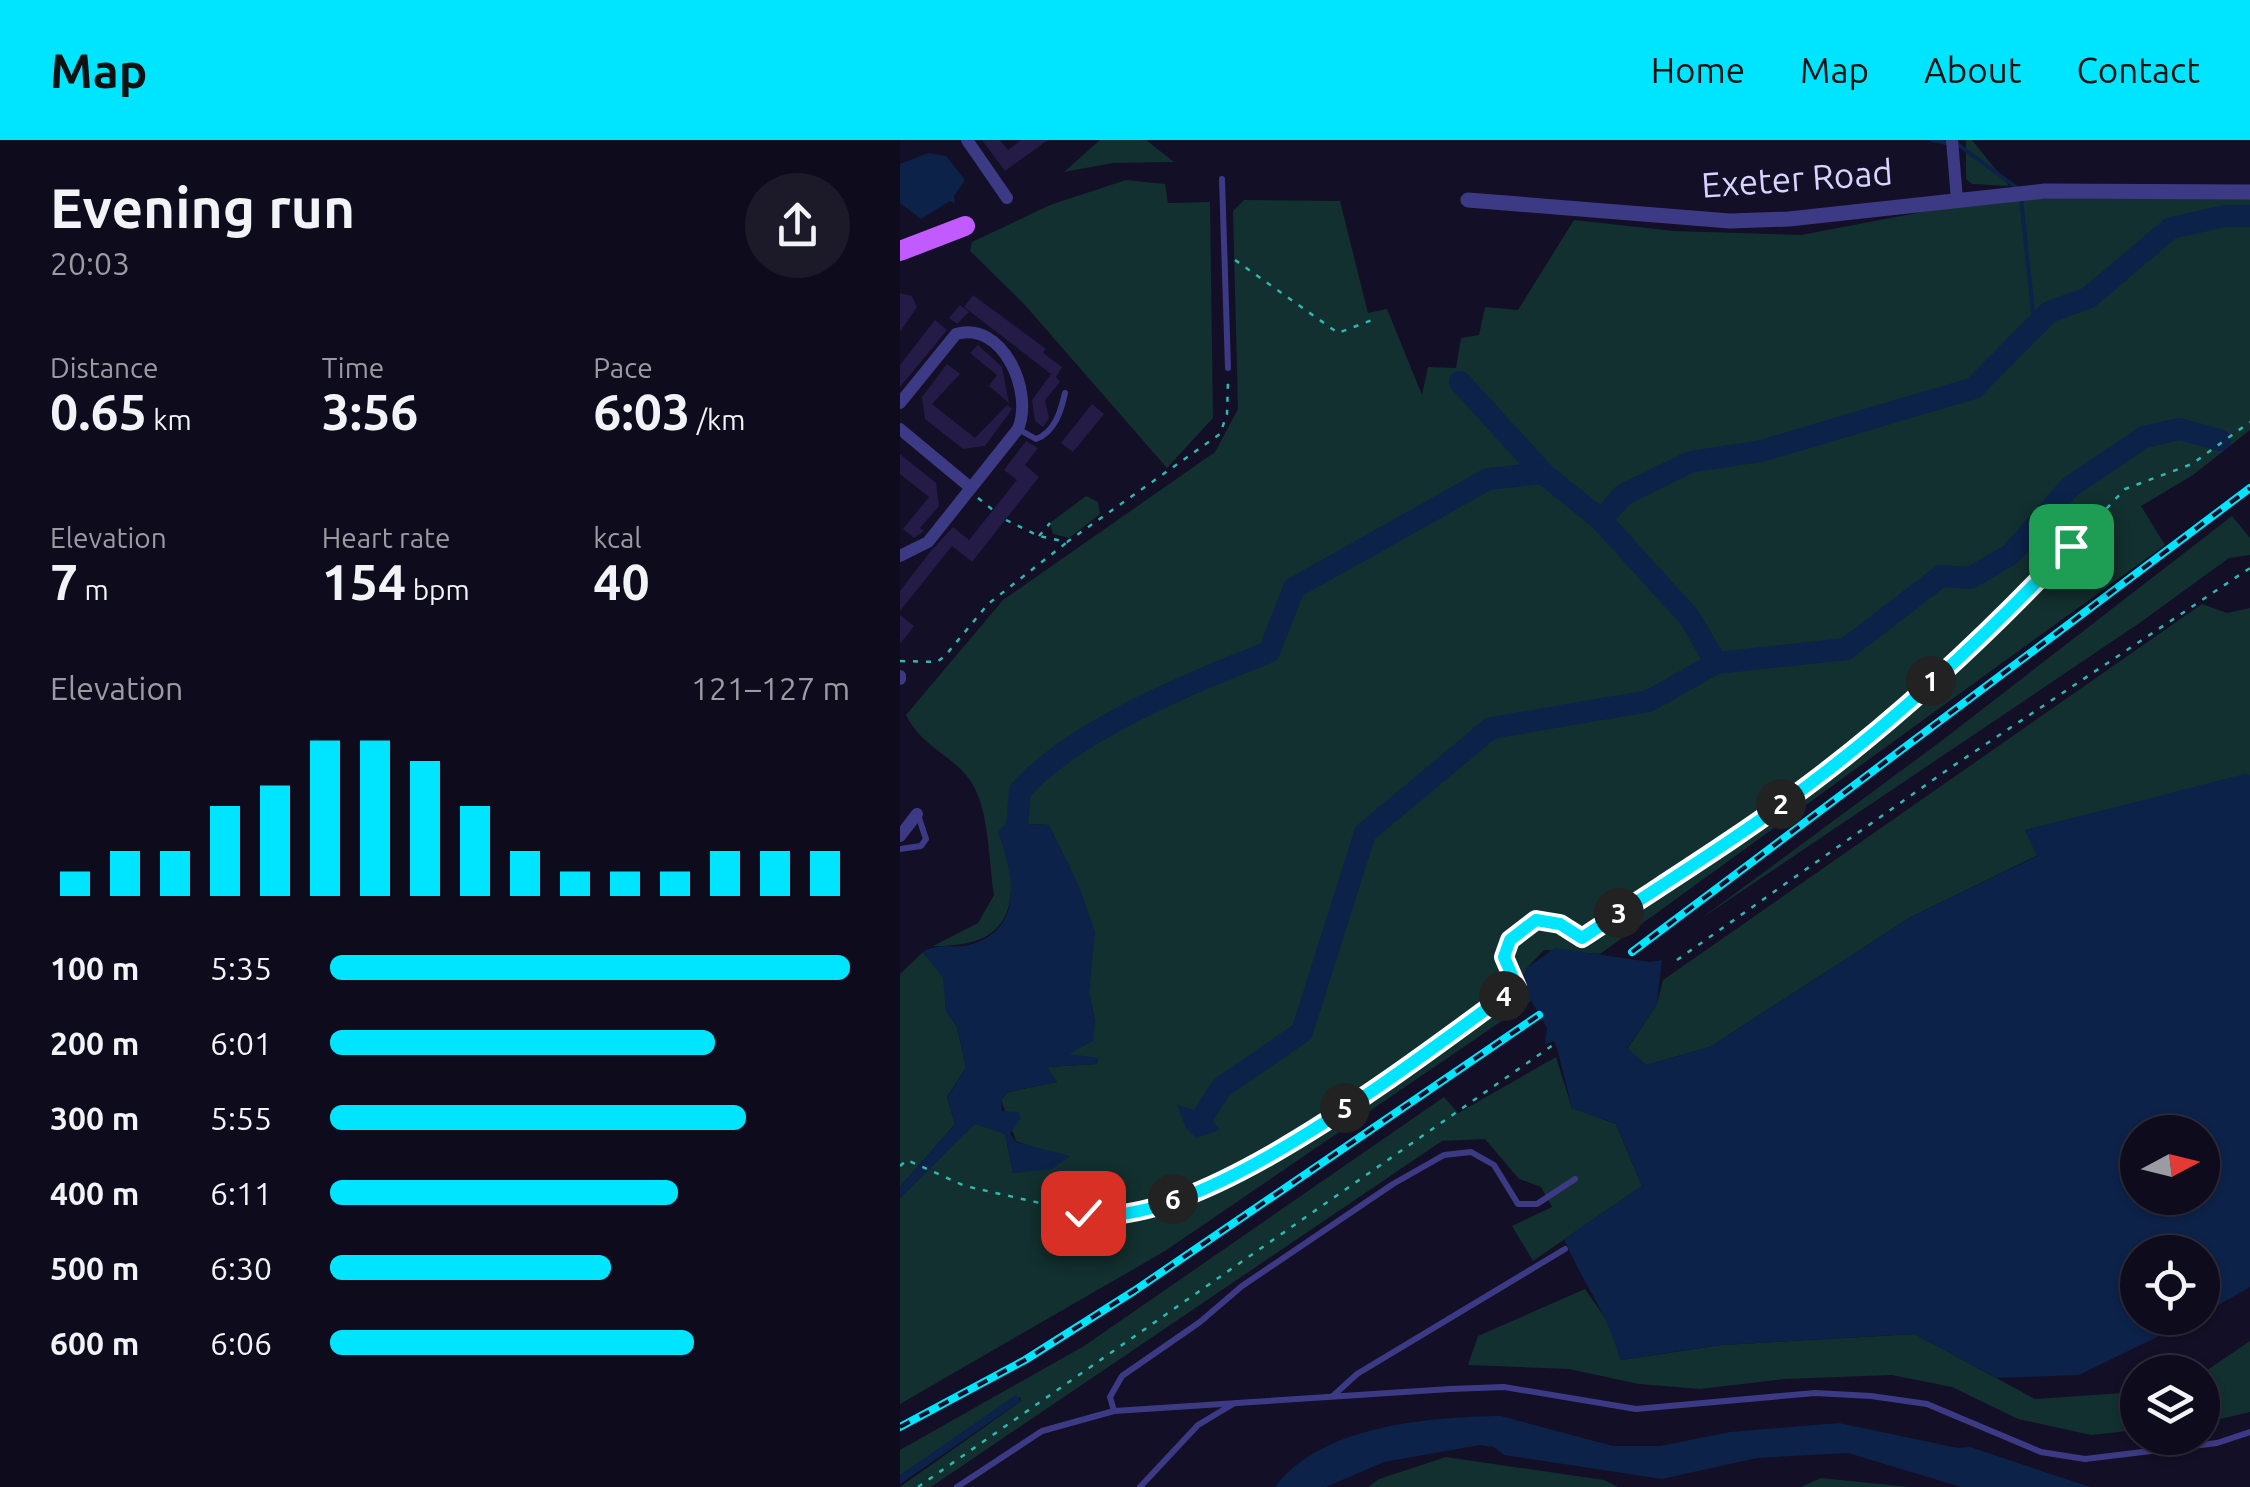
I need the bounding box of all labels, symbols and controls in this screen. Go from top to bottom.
text: Map [50,43,148,97]
text: Home [1651,50,1745,90]
text: Map [1800,50,1869,90]
text: About [1924,50,2021,90]
text: Contact [2076,50,2200,90]
street label: Exeter Road [1700,151,1894,205]
button: share [745,173,850,278]
text: Evening run [50,177,355,238]
text: 20:03 [50,245,130,281]
text: Distance [50,352,158,383]
text: Time [322,352,384,383]
text: Pace [593,352,653,383]
text: 0.65 [50,383,147,439]
text: 3:56 [322,383,419,439]
text: 6:03 [593,383,690,439]
text: km [147,404,192,435]
text: /km [690,404,745,435]
pin [2029,504,2114,589]
icon: arrive [2044,519,2099,574]
text: Elevation [50,522,167,553]
text: Heart rate [322,522,450,553]
text: kcal [593,522,642,553]
text: 7 [50,553,78,609]
text: 154 [322,553,406,609]
text: 40 [593,553,650,609]
text: m [78,574,109,605]
text: bpm [406,574,470,605]
pin: 1 [1906,656,1956,706]
text: 1 [1923,665,1939,696]
text: Elevation [50,670,183,706]
text: 121–127 m [691,670,850,706]
pin: 2 [1756,779,1806,829]
text: 2 [1773,788,1789,819]
pin: 3 [1594,888,1644,938]
text: 3 [1611,897,1627,928]
text: 100 m [50,950,139,986]
text: 5:35 [210,950,272,986]
pin: 4 [1479,971,1529,1021]
text: 4 [1496,980,1512,1011]
text: 200 m [50,1025,139,1061]
text: 6:01 [210,1025,272,1061]
pin: 5 [1320,1083,1370,1133]
text: 5 [1337,1092,1353,1123]
text: 300 m [50,1100,139,1136]
text: 5:55 [210,1100,272,1136]
north arrow [2120,1115,2220,1215]
map controls [2120,1115,2220,1455]
pin [1041,1171,1126,1256]
pin: 6 [1148,1174,1198,1224]
text: 400 m [50,1175,139,1211]
text: 6:11 [210,1175,272,1211]
text: 6 [1165,1183,1181,1214]
icon: check [1056,1186,1111,1241]
button: locate [2120,1235,2220,1335]
text: 500 m [50,1250,139,1286]
text: 6:30 [210,1250,272,1286]
text: 600 m [50,1325,139,1361]
text: 6:06 [210,1325,272,1361]
button: layers [2120,1355,2220,1455]

